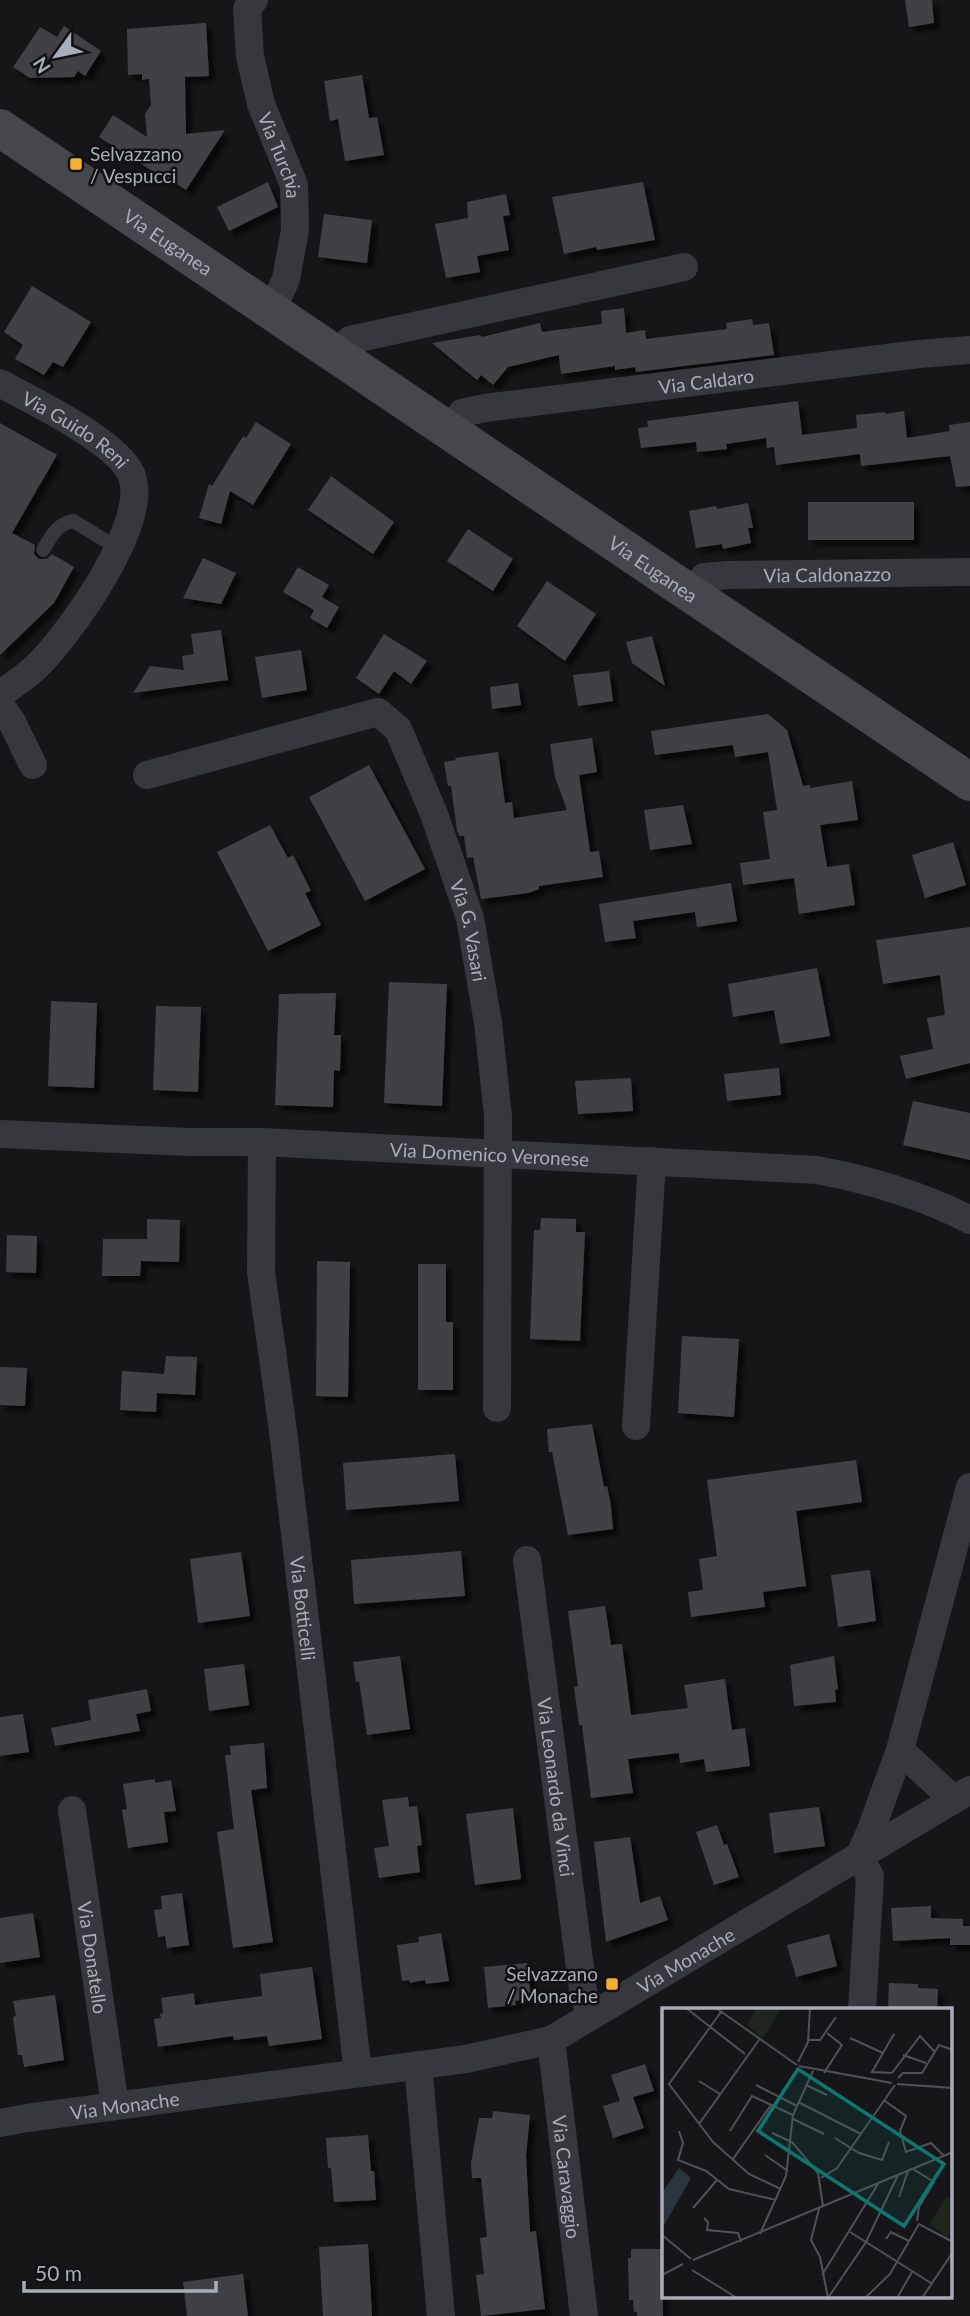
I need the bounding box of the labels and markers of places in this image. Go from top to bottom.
place label: Selvazzano / Vespucci [90,142,182,187]
marker: Selvazzano / Vespucci [68,156,84,172]
place label: Selvazzano / Monache [506,1962,598,2007]
marker: Selvazzano / Monache [604,1976,620,1992]

